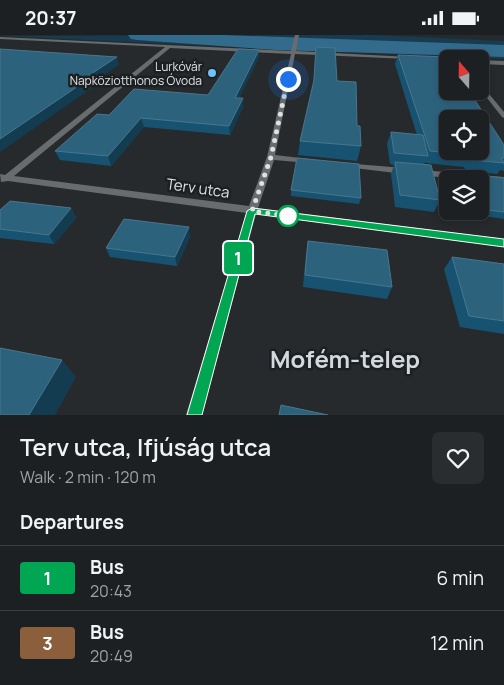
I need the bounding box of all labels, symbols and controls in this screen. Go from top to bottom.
text: 20:37 [25,5,77,31]
north arrow [439,50,489,100]
map controls [439,50,489,220]
place label: Lurkóvár Napköziotthonos Óvoda [70,58,203,89]
marker: Lurkóvár Napköziotthonos Óvoda [206,67,218,79]
your location [276,67,301,92]
button: locate [439,110,489,160]
button: layers [439,170,489,220]
street label: Terv utca [165,173,231,203]
unlabelled marker [277,205,299,227]
line badge: 1 [222,242,254,274]
text: 1 [234,246,242,270]
district label: Mofém-telep [270,342,420,375]
text: Terv utca, Ifjúság utca [20,430,271,463]
button: heart [432,432,484,484]
text: Walk · 2 min · 120 m [20,466,156,488]
text: Departures [20,509,124,535]
text: Bus [90,554,124,580]
text: 6 min [437,565,484,591]
text: 1 [44,566,51,590]
text: 20:43 [90,580,132,602]
text: Bus [90,619,124,645]
text: 12 min [430,630,484,656]
text: 3 [42,631,53,655]
text: 20:49 [90,645,133,667]

